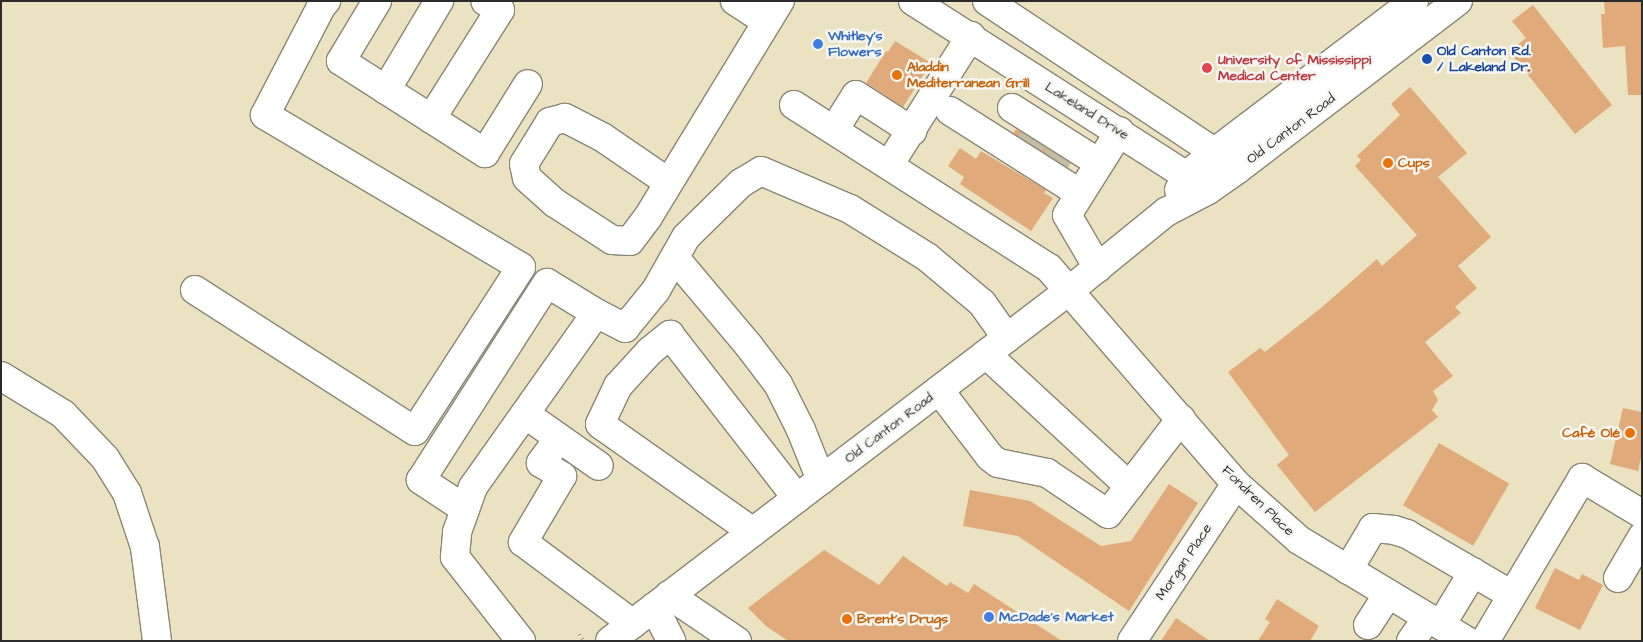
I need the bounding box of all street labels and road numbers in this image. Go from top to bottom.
street label: Lakeland Drive [1042,78,1132,144]
street label: Old Canton Road [1243,90,1339,168]
street label: Old Canton Road [841,389,937,467]
street label: Fondren Place [1218,462,1298,540]
street label: Morgan Place [1152,520,1216,604]

